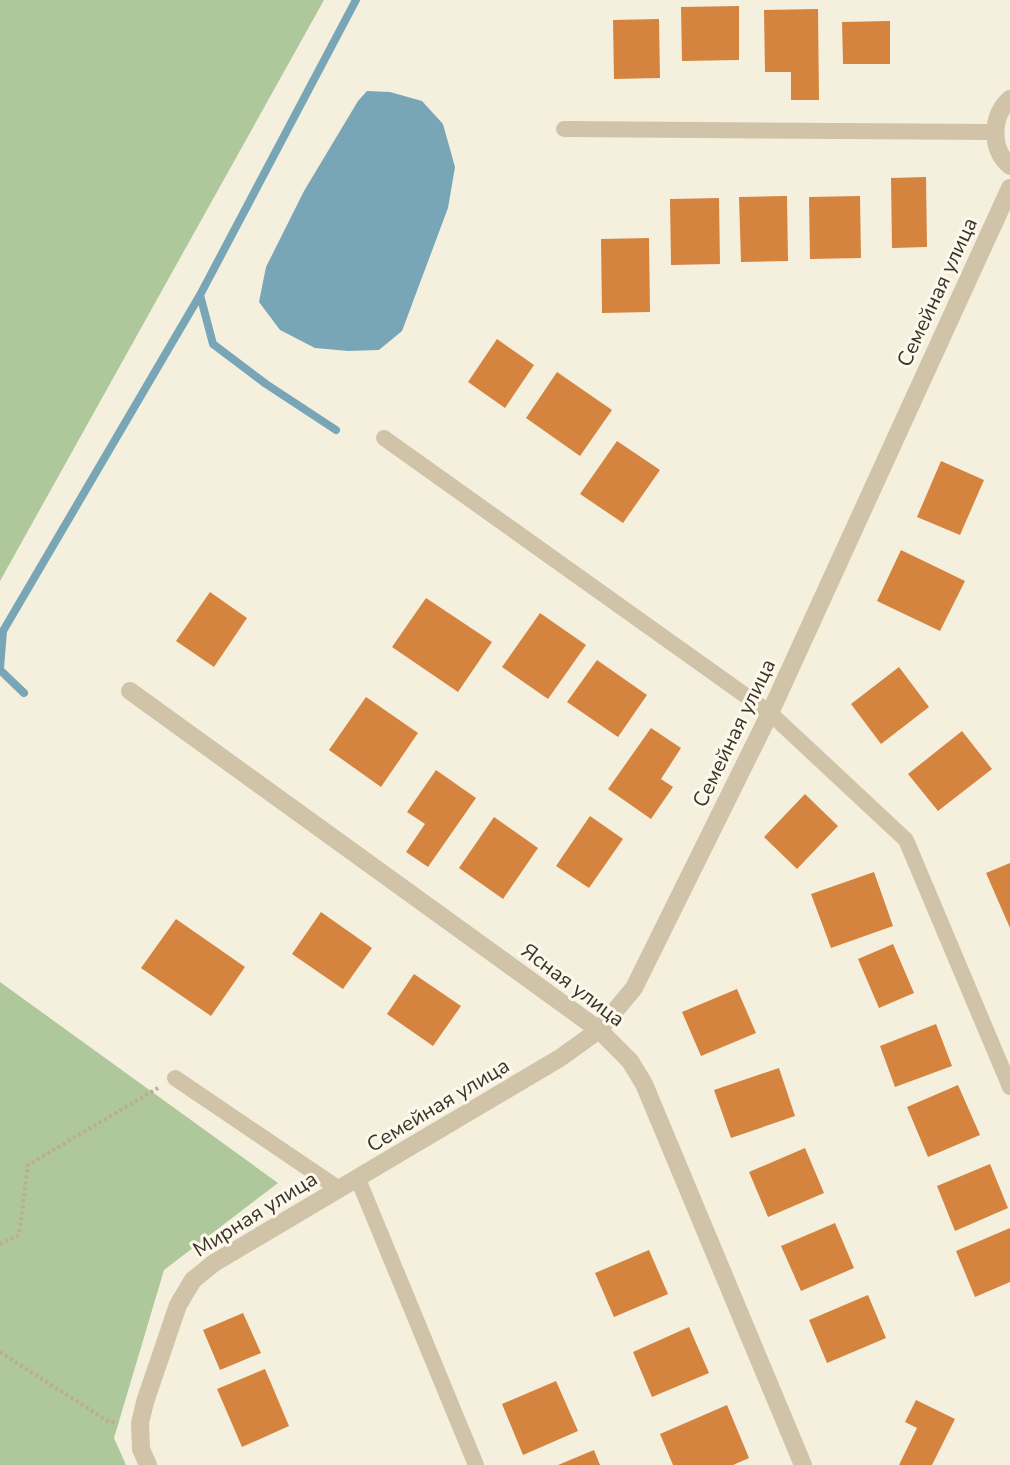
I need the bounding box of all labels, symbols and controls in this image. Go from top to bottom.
street label: Семейная улица [890,213,984,371]
street label: Семейная улица [686,654,782,812]
street label: Ясная улица [515,937,631,1033]
street label: Семейная улица [361,1051,515,1159]
street label: Мирная улица [188,1165,322,1263]

